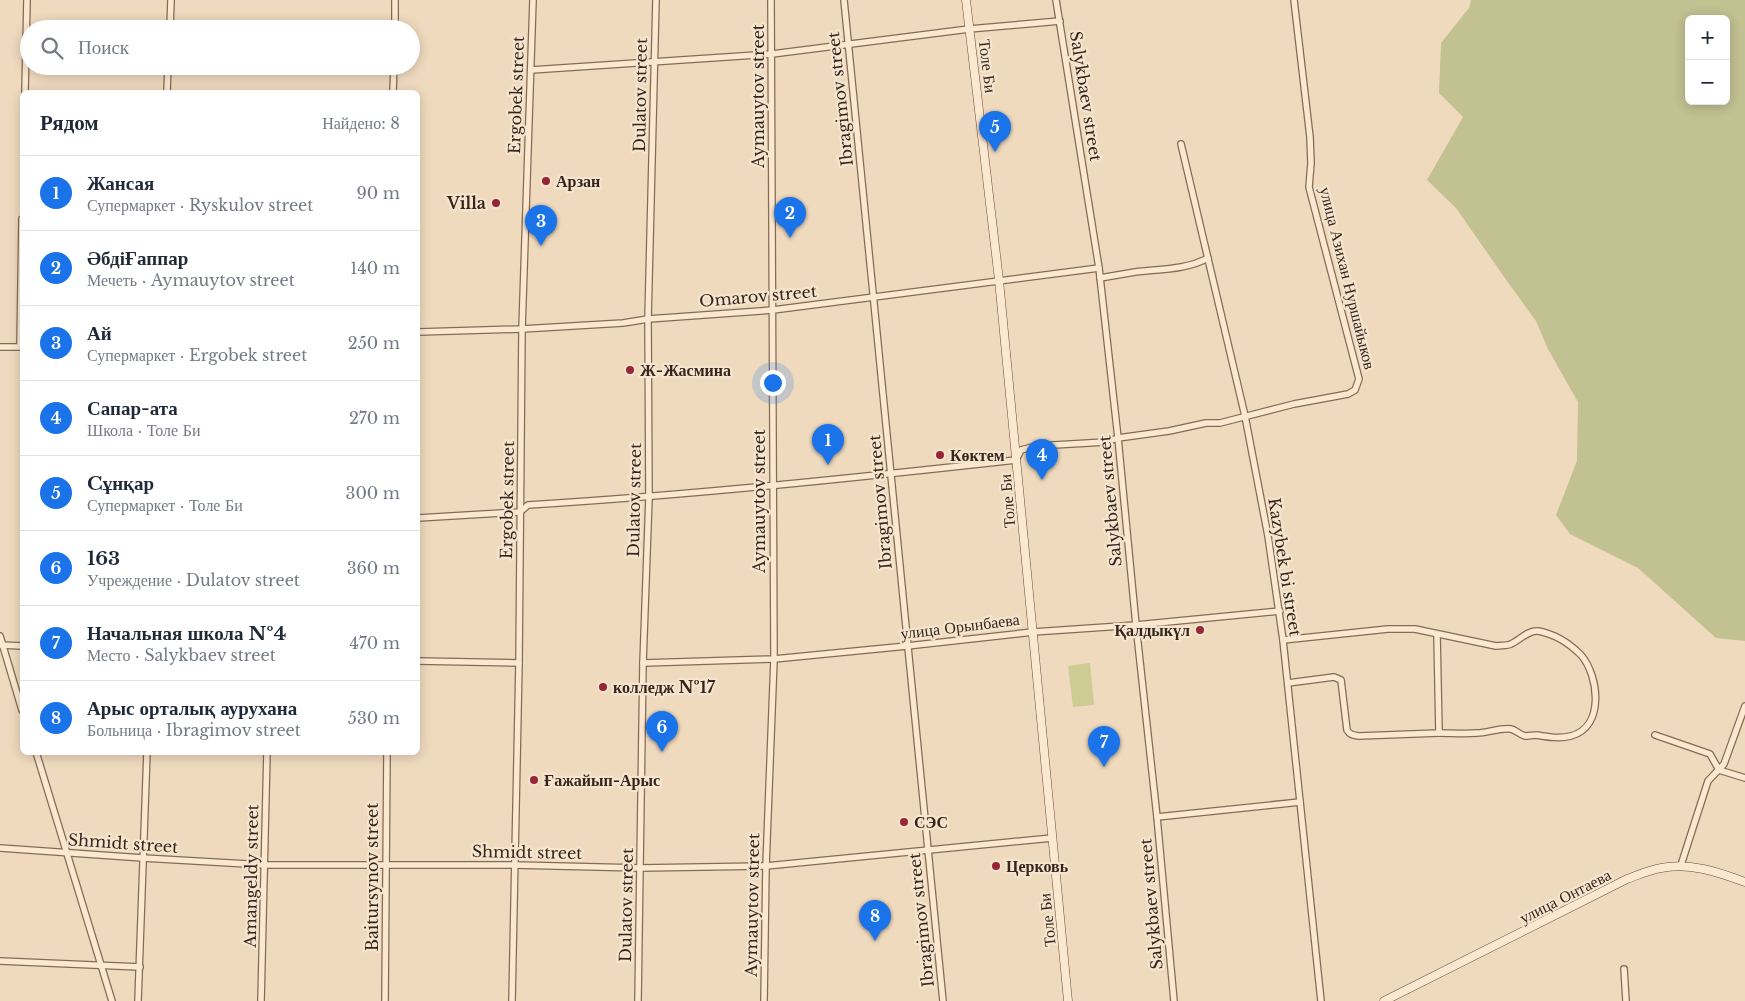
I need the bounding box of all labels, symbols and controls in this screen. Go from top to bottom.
map controls [1685,15,1730,105]
button: + [1685,15,1730,60]
search box [20,20,420,75]
street label: Aymauytov street [748,24,768,169]
street label: Salykbaev street [1066,29,1106,163]
street label: Ibragimov street [823,31,857,167]
icon: search [38,34,66,62]
text: Поиск [78,36,129,59]
street label: Ergobek street [504,36,528,154]
street label: Dulatov street [629,38,651,152]
street label: Толе Би [975,38,1001,94]
button: − [1685,60,1730,105]
text: Рядом [40,110,99,136]
pin: 5 [979,111,1011,152]
text: Найдено: 8 [322,113,400,133]
place label: Арзан [556,171,600,191]
text: Жансая [87,172,154,195]
marker: Арзан [540,175,552,187]
text: 1 [53,183,59,203]
text: 90 m [357,183,400,203]
street label: улица Азихан Нуршайыков [1316,185,1380,372]
place label: Villa [446,193,486,213]
text: Супермаркет · Ryskulov street [87,195,313,215]
marker: Villa [490,197,502,209]
pin: 2 [774,197,806,238]
pin: 3 [525,205,557,246]
text: ӘбдіҒаппар [87,247,188,270]
text: 2 [51,258,61,278]
text: 140 m [350,258,400,278]
text: Мечеть · Aymauytov street [87,270,295,290]
street label: Omarov street [698,281,818,311]
text: Ай [87,322,112,345]
text: 3 [51,333,61,353]
text: 250 m [348,333,400,353]
text: Супермаркет · Ergobek street [87,345,307,365]
place label: Ж-Жасмина [640,360,731,380]
marker: Ж-Жасмина [624,364,636,376]
your location [760,370,786,396]
text: Сапар-ата [87,397,178,420]
text: 4 [51,408,61,428]
text: 270 m [349,408,400,428]
text: Школа · Толе Би [87,420,201,440]
pin: 1 [812,424,844,465]
street label: Aymauytov street [749,429,769,574]
street label: Ibragimov street [864,434,896,570]
street label: Salykbaev street [1094,435,1126,567]
pin: 4 [1026,439,1058,480]
street label: Ergobek street [496,441,518,559]
street label: Dulatov street [623,443,645,557]
place label: Көктем [950,445,1005,465]
marker: Көктем [934,449,946,461]
text: Cұнқар [87,472,154,495]
street label: Толе Би [995,473,1019,529]
text: 5 [51,483,61,503]
text: 300 m [346,483,400,503]
text: Супермаркет · Толе Би [87,495,243,515]
street label: Kazybek bi street [1264,496,1306,638]
text: 163 [87,547,120,570]
text: 6 [51,558,61,578]
text: 360 m [347,558,400,578]
text: Учреждение · Dulatov street [87,570,300,590]
street label: улица Орынбаева [899,609,1021,643]
place label: Қалдыкүл [1115,620,1190,640]
text: Начальная школа №4 [87,622,286,645]
marker: Қалдыкүл [1194,624,1206,636]
text: 7 [52,633,60,653]
text: 470 m [349,633,400,653]
text: Место · Salykbaev street [87,645,276,665]
place label: колледж №17 [613,677,716,697]
marker: колледж №17 [597,681,609,693]
text: Арыс орталық аурухана [87,697,297,720]
text: 8 [51,708,61,728]
text: 530 m [348,708,400,728]
pin: 6 [646,711,678,752]
text: Больница · Ibragimov street [87,720,301,740]
pin: 7 [1088,726,1120,767]
place label: Ғажайып-Арыс [544,770,660,790]
marker: Ғажайып-Арыс [528,774,540,786]
street label: Baitursynov street [362,803,382,951]
street label: Amangeldy street [240,804,262,949]
place label: СЭС [914,812,948,832]
marker: СЭС [898,816,910,828]
street label: Shmidt street [67,829,179,857]
street label: Aymauytov street [741,833,763,978]
street label: Salykbaev street [1135,838,1167,970]
street label: Shmidt street [472,841,582,863]
street label: Dulatov street [615,848,637,962]
street label: Ibragimov street [904,852,938,988]
place label: Церковь [1006,856,1069,876]
marker: Церковь [990,860,1002,872]
street label: улица Онтаева [1516,864,1614,928]
street label: Толе Би [1034,892,1060,948]
pin: 8 [859,900,891,941]

